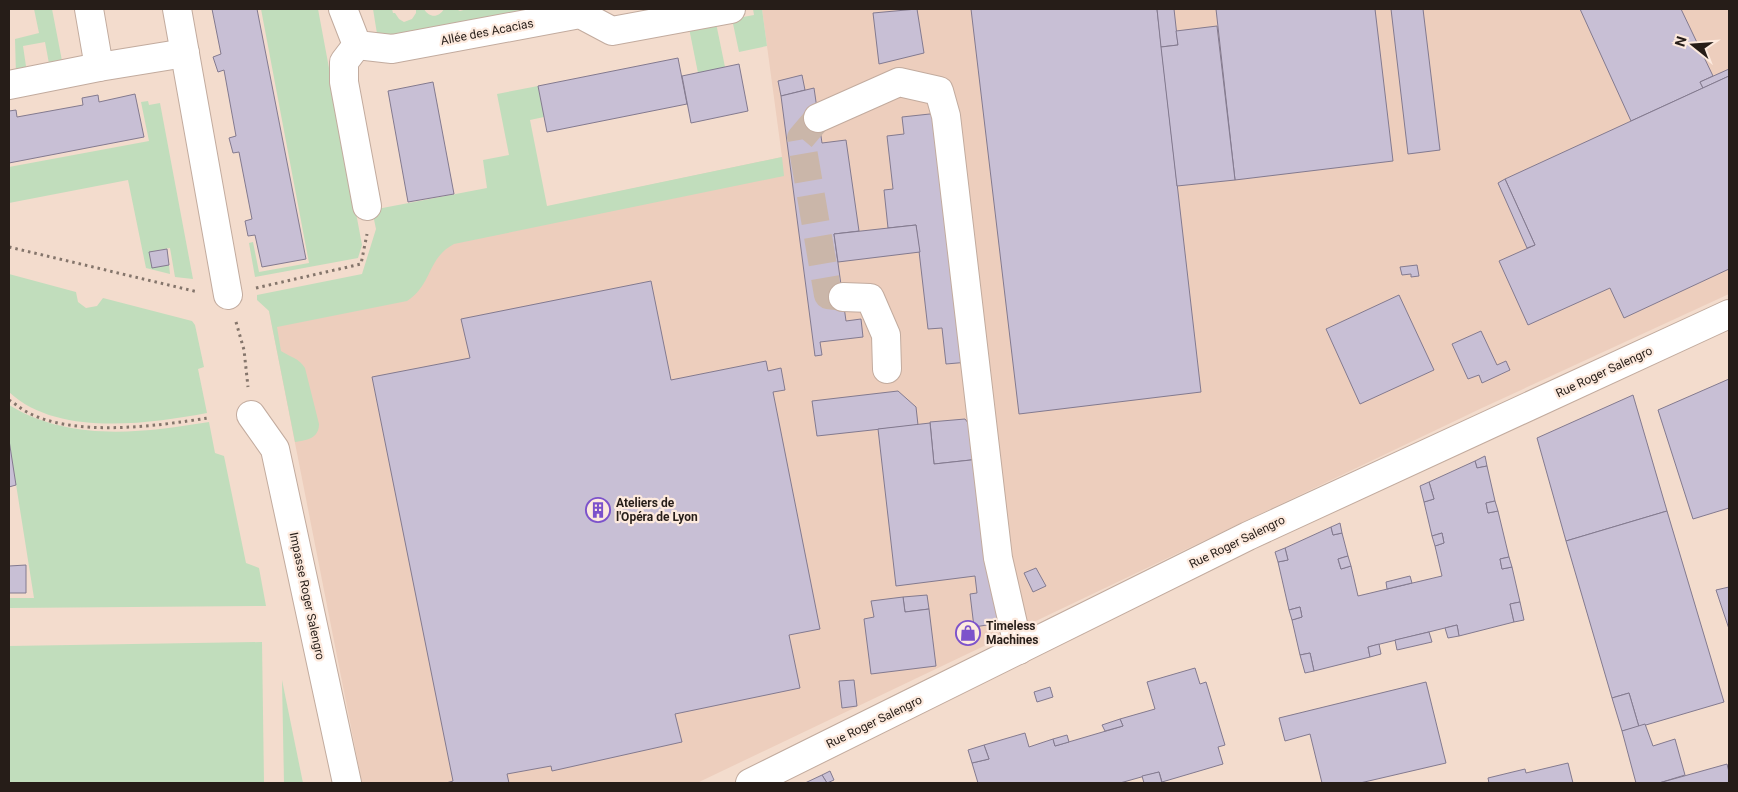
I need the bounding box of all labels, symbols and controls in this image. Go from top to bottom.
street label: Allée des Acacias [439,16,535,48]
north arrow [1668,20,1718,70]
text: N [1671,34,1690,48]
street label: Rue Roger Salengro [1554,343,1655,400]
place label: Ateliers de l'Opéra de Lyon [616,496,698,524]
building icon: Ateliers de l'Opéra de Lyon [585,497,611,523]
street label: Rue Roger Salengro [1187,513,1287,571]
street label: Impasse Roger Salengro [287,531,327,661]
place label: Timeless Machines [986,619,1038,647]
shop icon: Timeless Machines [955,620,981,646]
street label: Rue Roger Salengro [824,693,924,751]

